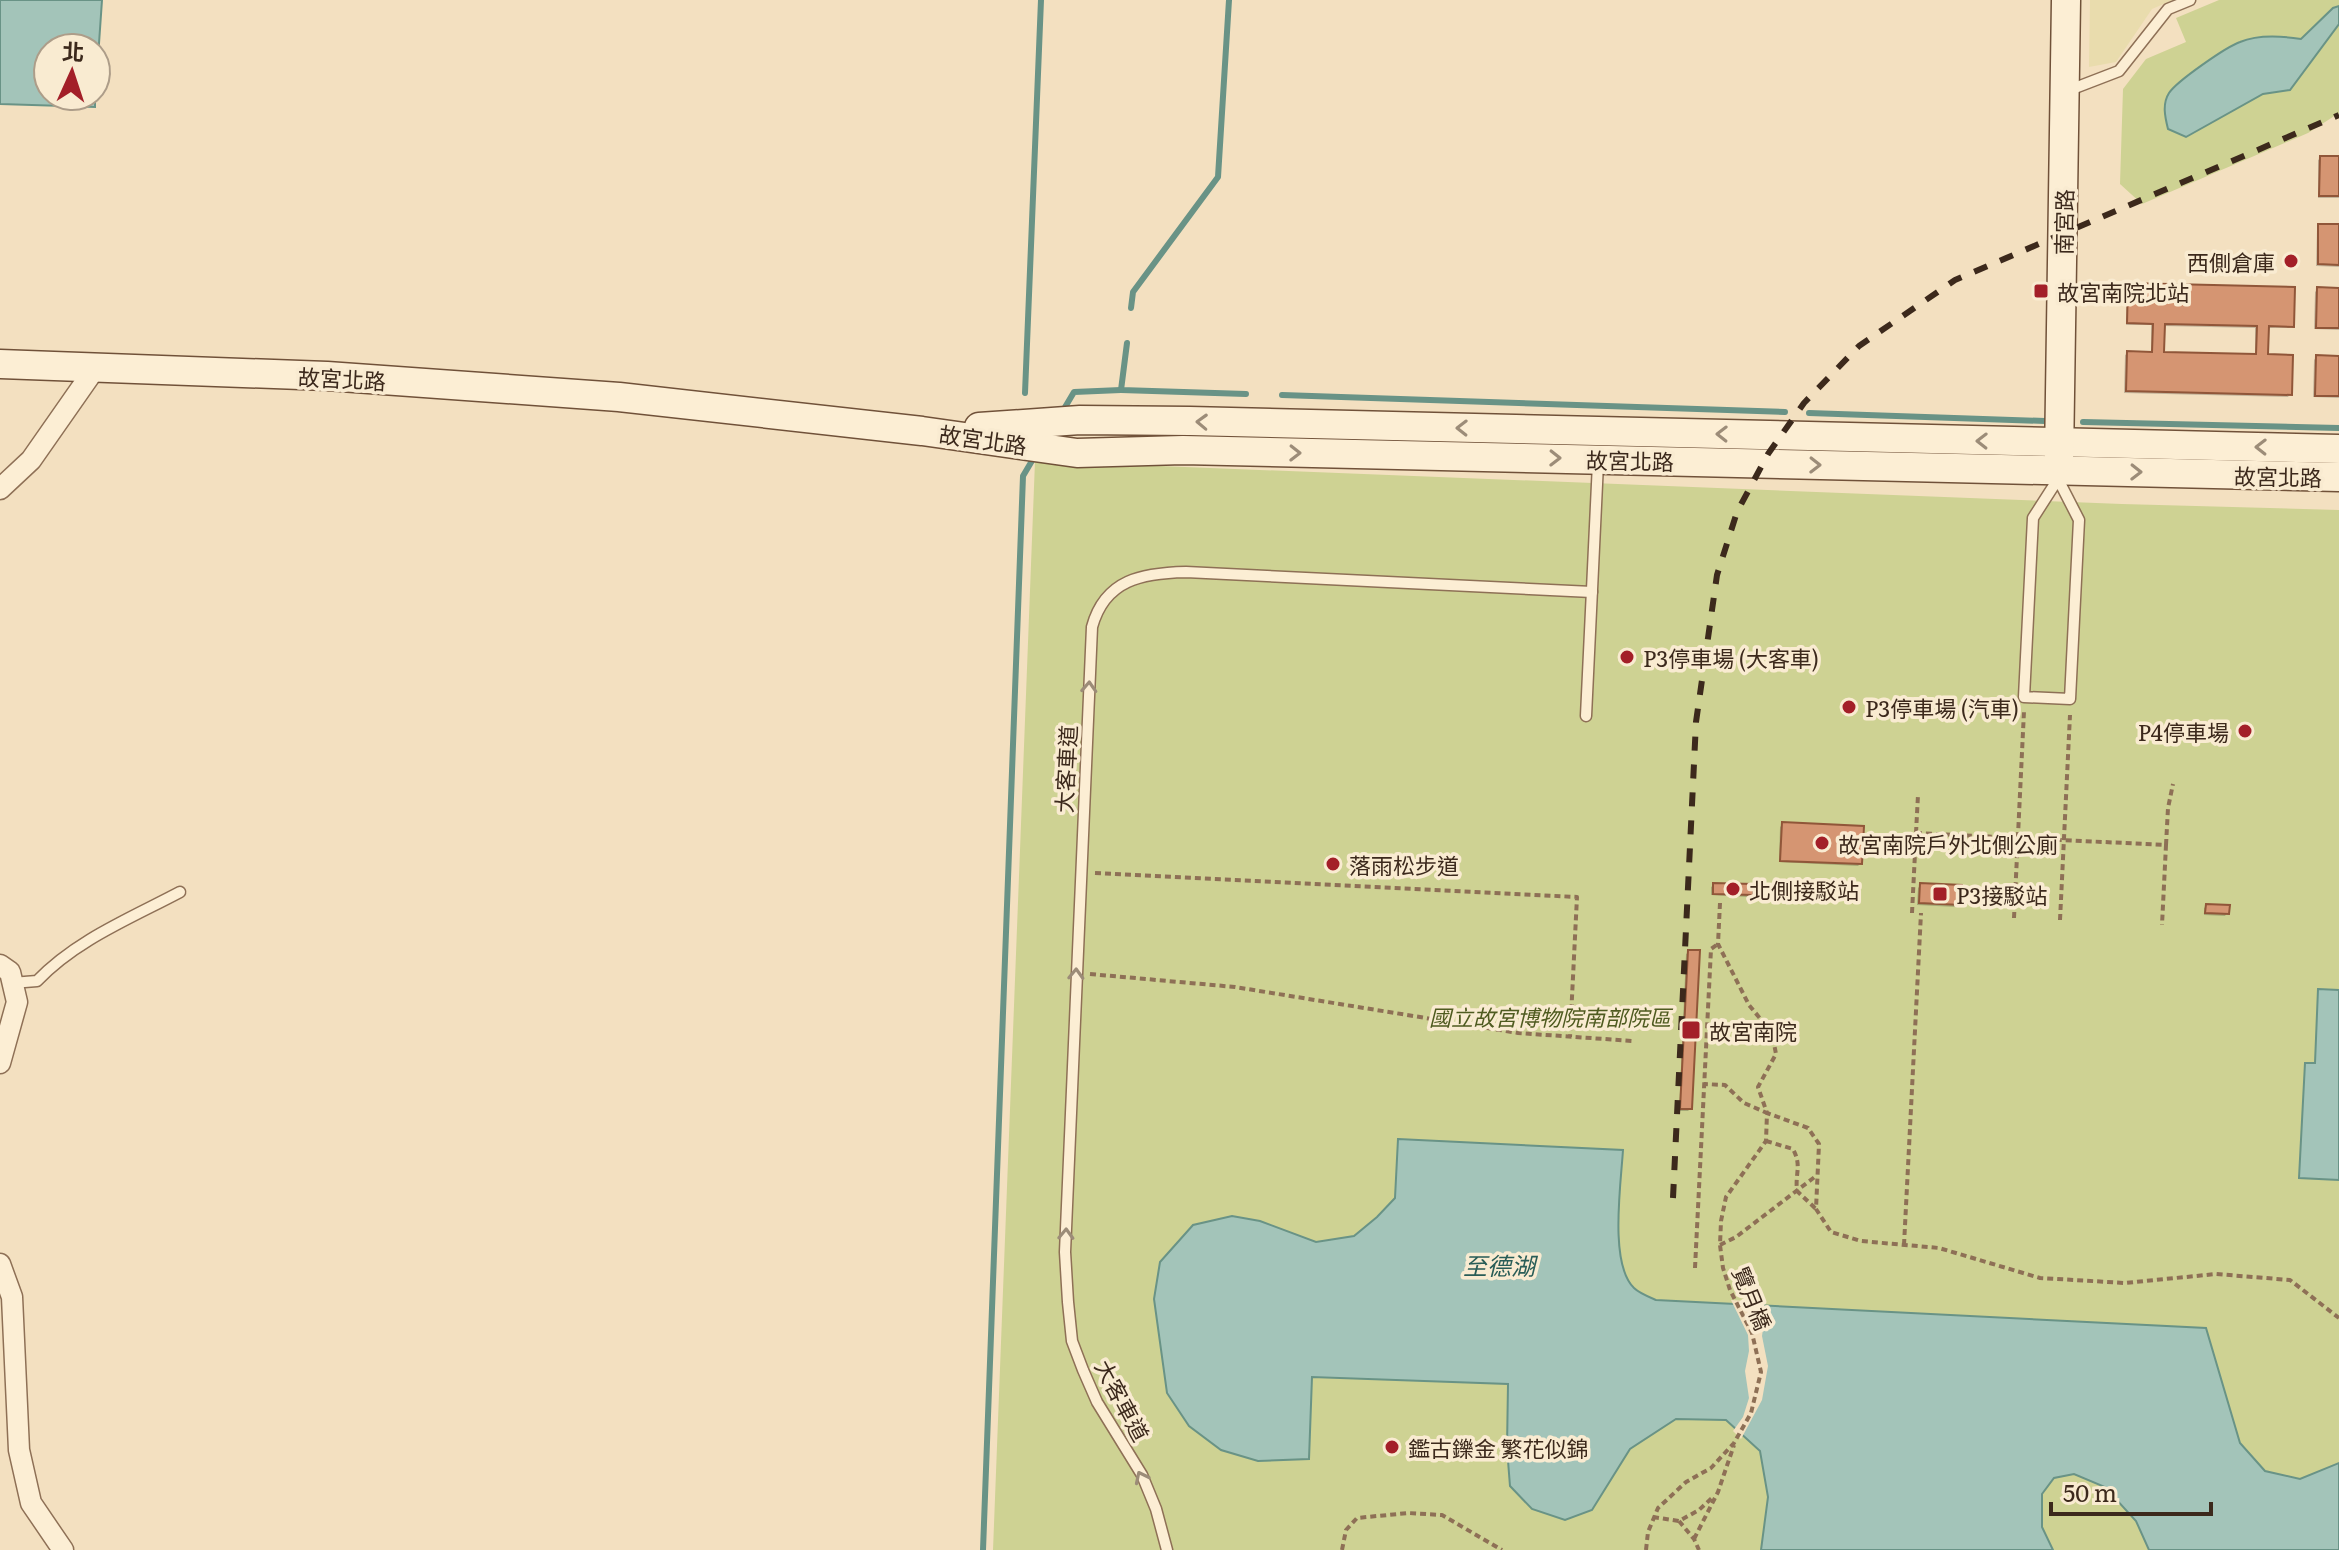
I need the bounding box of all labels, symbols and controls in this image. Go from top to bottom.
north arrow [32,32,112,112]
text: 北 [61,33,85,68]
street label: 南宮路 [2046,189,2080,255]
place label: 西側倉庫 [2187,245,2275,278]
marker: 西側倉庫 [2282,252,2300,270]
place label: 故宮南院北站 [2057,275,2189,308]
marker: 故宮南院北站 [2032,282,2050,300]
street label: 故宮北路 [297,359,387,397]
one-way arrow [1195,413,1208,430]
street label: 故宮北路 [937,417,1029,461]
one-way arrow [1455,419,1468,437]
one-way arrow [1715,426,1728,443]
one-way arrow [1975,432,1988,450]
one-way arrow [2254,438,2267,456]
street label: 故宮北路 [1586,443,1674,477]
one-way arrow [1289,444,1302,461]
one-way arrow [1549,450,1562,467]
one-way arrow [1809,456,1822,474]
street label: 故宮北路 [2234,459,2322,493]
one-way arrow [2130,464,2143,481]
place label: P3停車場 (大客車) [1643,641,1819,674]
marker: P3停車場 (大客車) [1618,648,1636,666]
one-way arrow [1080,680,1097,693]
place label: P3停車場 (汽車) [1865,691,2019,724]
marker: P3停車場 (汽車) [1840,698,1858,716]
place label: P4停車場 [2138,715,2229,748]
marker: P4停車場 [2236,722,2254,740]
street label: 大客車道 [1046,724,1084,814]
place label: 故宮南院戶外北側公廁 [1838,827,2058,860]
marker: 故宮南院戶外北側公廁 [1813,834,1831,852]
place label: 落雨松步道 [1349,848,1459,881]
marker: 落雨松步道 [1324,855,1342,873]
place label: 北側接駁站 [1749,873,1859,906]
place label: P3接駁站 [1956,878,2047,911]
marker: 北側接駁站 [1724,880,1742,898]
marker: P3接駁站 [1931,885,1949,903]
one-way arrow [1067,967,1084,980]
park label: 國立故宮博物院南部院區 [1429,1000,1674,1033]
place label: 故宮南院 [1709,1014,1797,1047]
marker: 故宮南院 [1680,1019,1702,1041]
one-way arrow [1057,1227,1074,1240]
water label: 至德湖 [1463,1247,1539,1282]
street label: 覽月橋 [1725,1261,1781,1335]
street label: 大客車道 [1088,1353,1158,1447]
place label: 鑑古鑠金 繁花似錦 [1408,1431,1588,1464]
marker: 鑑古鑠金 繁花似錦 [1383,1438,1401,1456]
scale bar [2051,1466,2211,1516]
one-way arrow [1136,1470,1151,1485]
text: 50 m [2063,1474,2117,1509]

